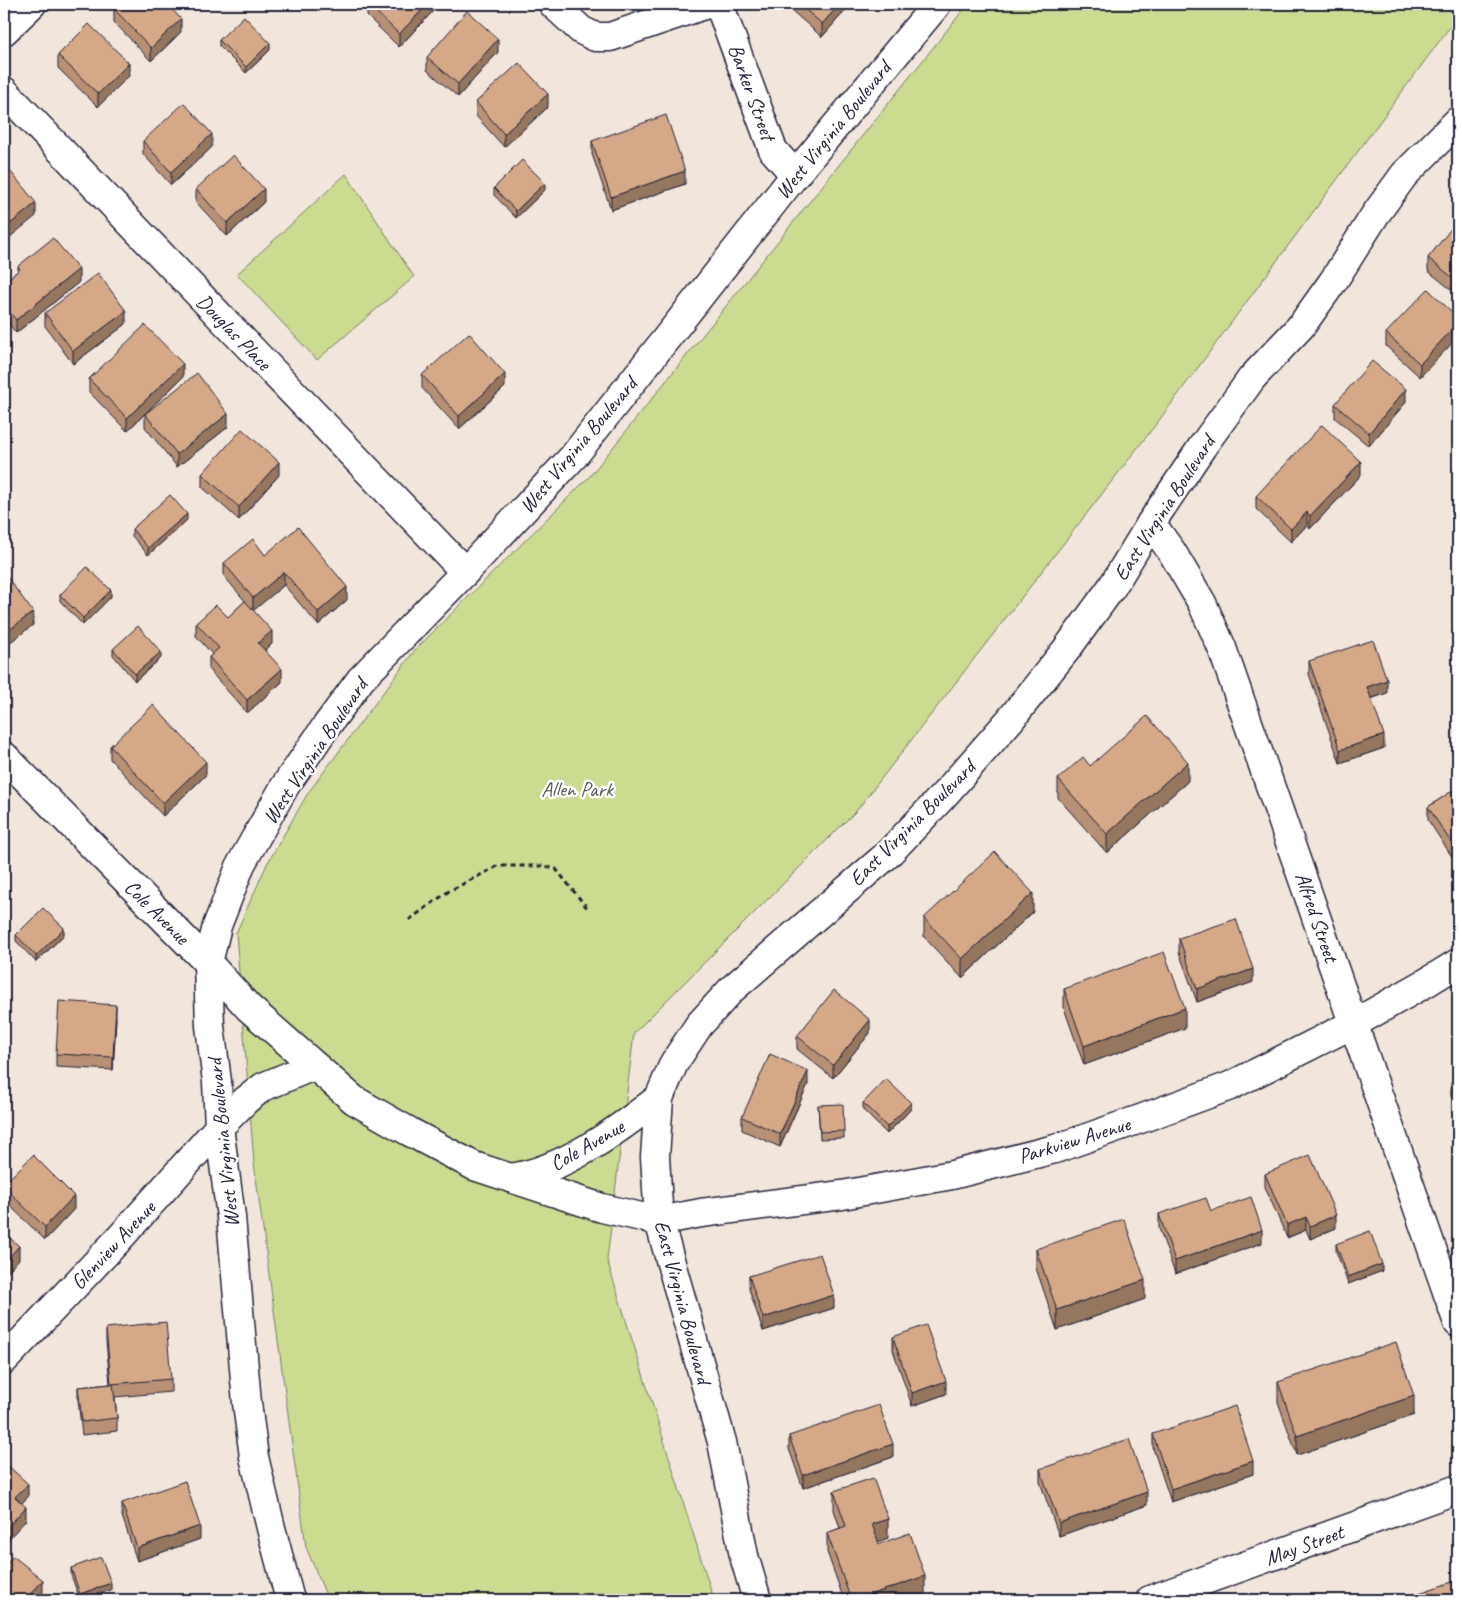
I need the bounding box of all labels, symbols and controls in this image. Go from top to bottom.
street label: Barker Street [723,40,782,147]
street label: West Virginia Boulevard [770,53,899,204]
street label: Douglas Place [191,288,278,376]
street label: West Virginia Boulevard [514,369,645,518]
street label: East Virginia Boulevard [1107,428,1223,585]
street label: West Virginia Boulevard [257,670,375,829]
street label: East Virginia Boulevard [844,752,983,891]
park label: Allen Park [541,776,614,802]
street label: Alfred Street [1290,869,1345,967]
street label: Cole Avenue [119,874,196,951]
street label: West Virginia Boulevard [201,1054,245,1229]
street label: Parkview Avenue [1015,1110,1134,1169]
street label: Cole Avenue [545,1113,630,1177]
street label: Glenview Avenue [65,1194,162,1295]
street label: East Virginia Boulevard [649,1218,718,1390]
street label: May Street [1261,1518,1349,1571]

